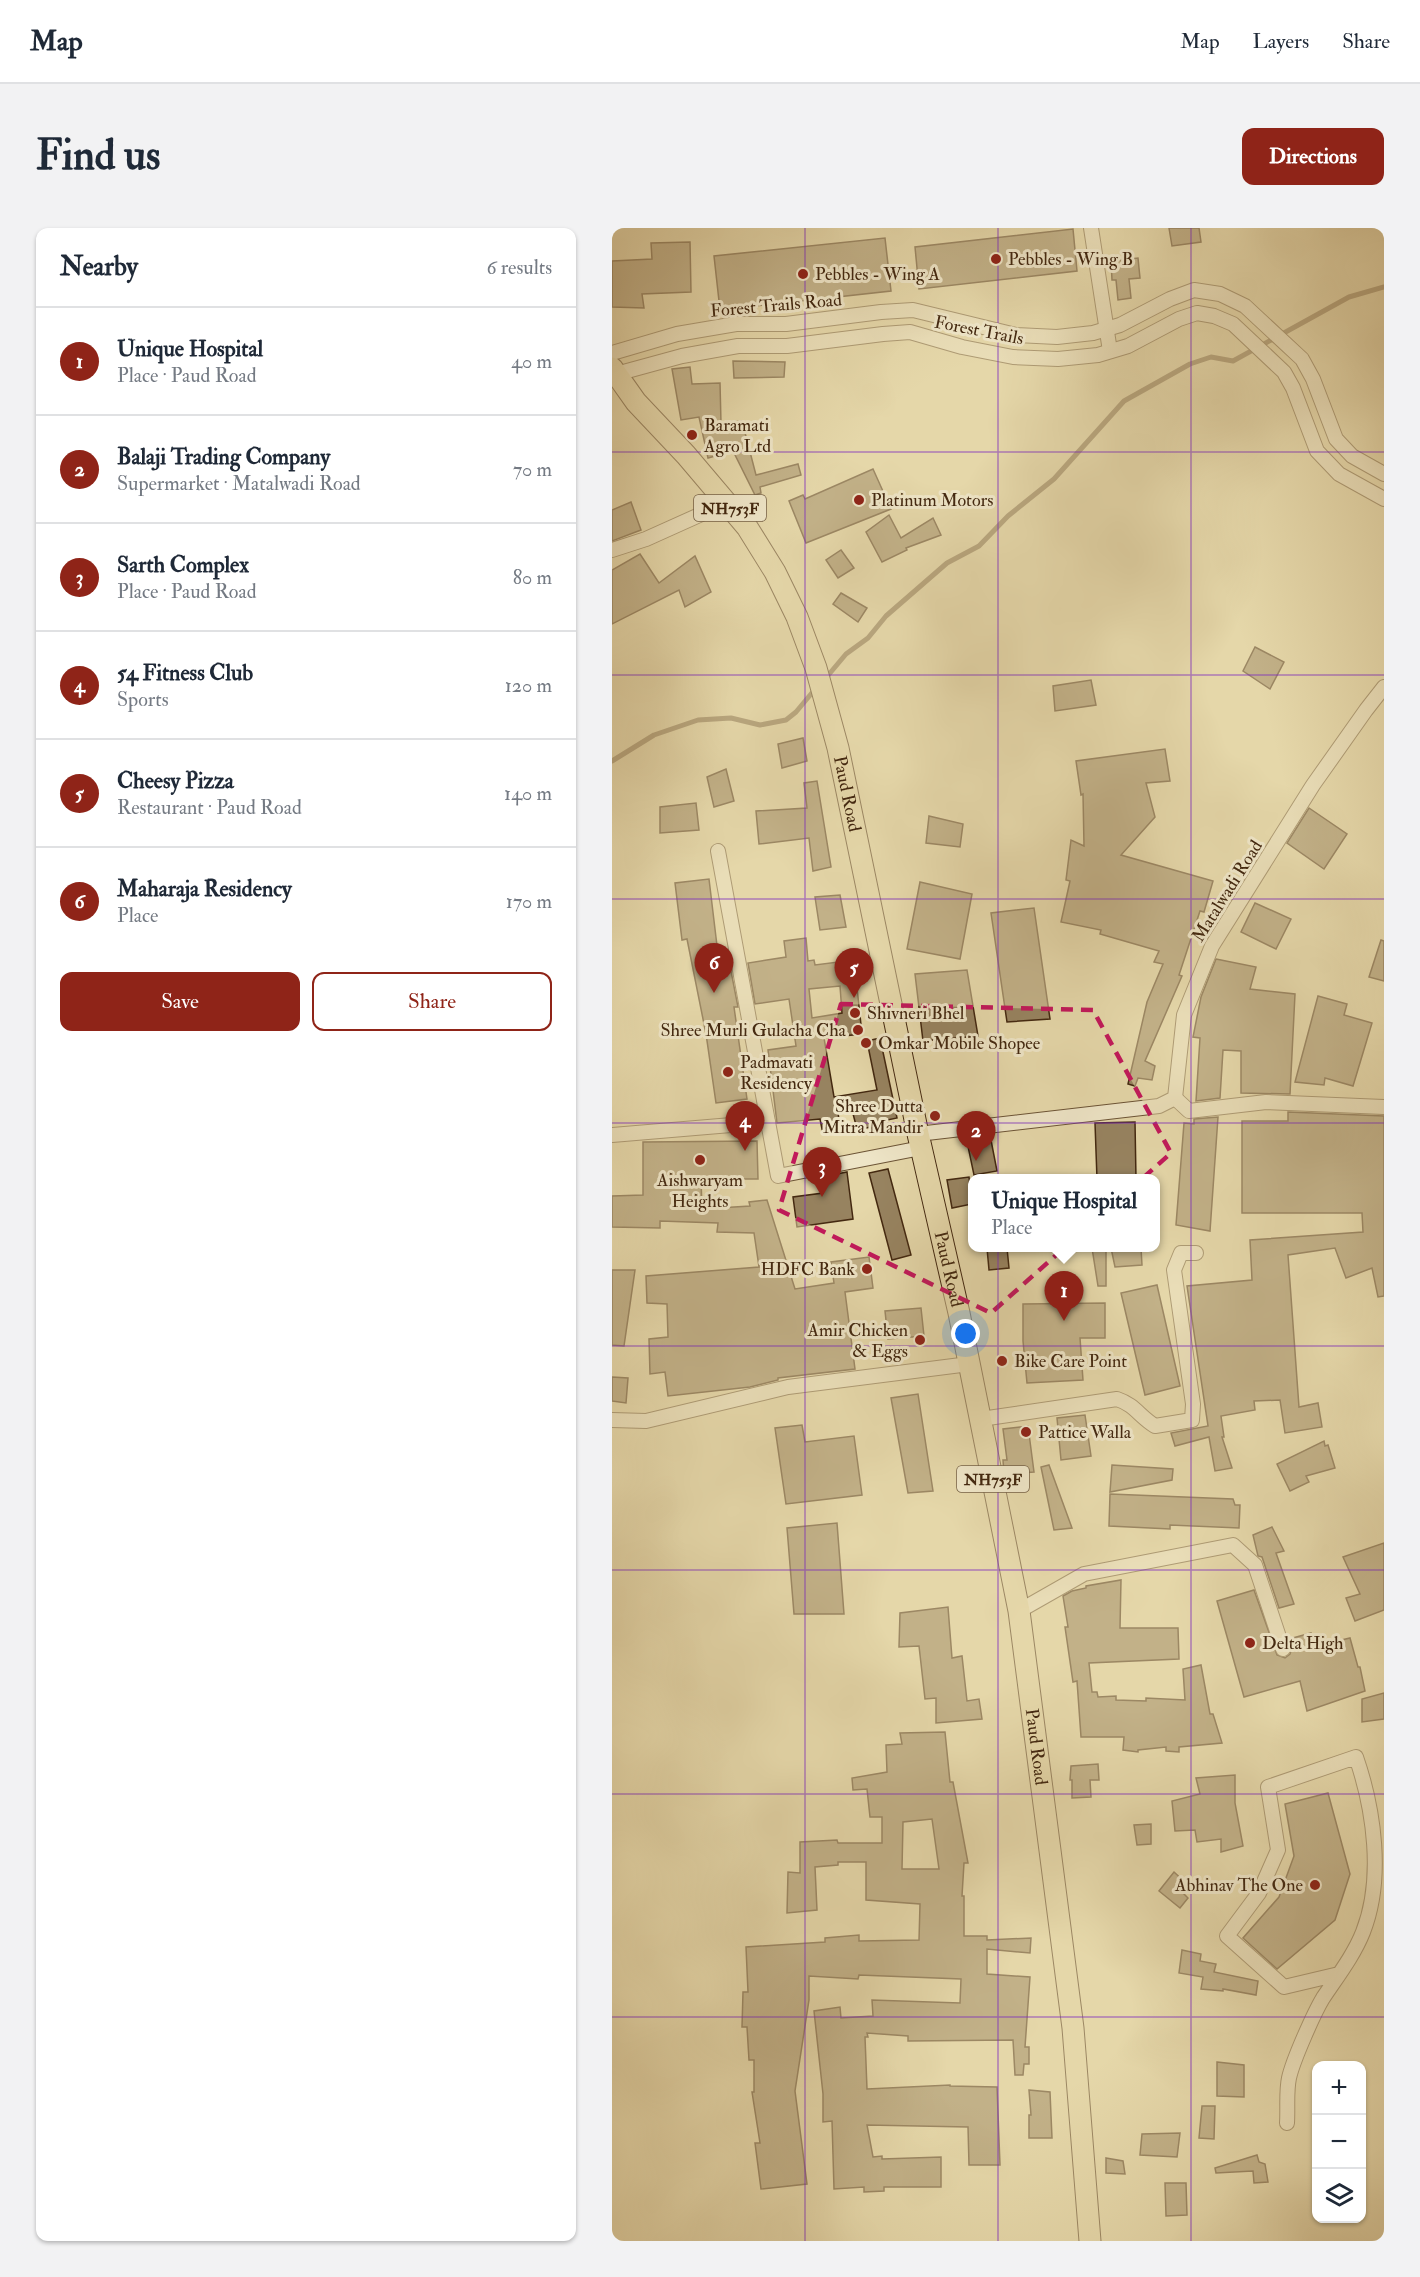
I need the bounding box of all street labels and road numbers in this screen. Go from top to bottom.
street label: Forest Trails Road [709,288,843,323]
street label: Forest Trails [932,311,1026,350]
road number: NH753F [694,495,766,521]
street label: Paud Road [828,754,866,834]
street label: Matalwadi Road [1187,836,1268,947]
street label: Paud Road [929,1229,968,1309]
road number: NH753F [957,1466,1029,1492]
street label: Paud Road [1020,1707,1052,1787]

